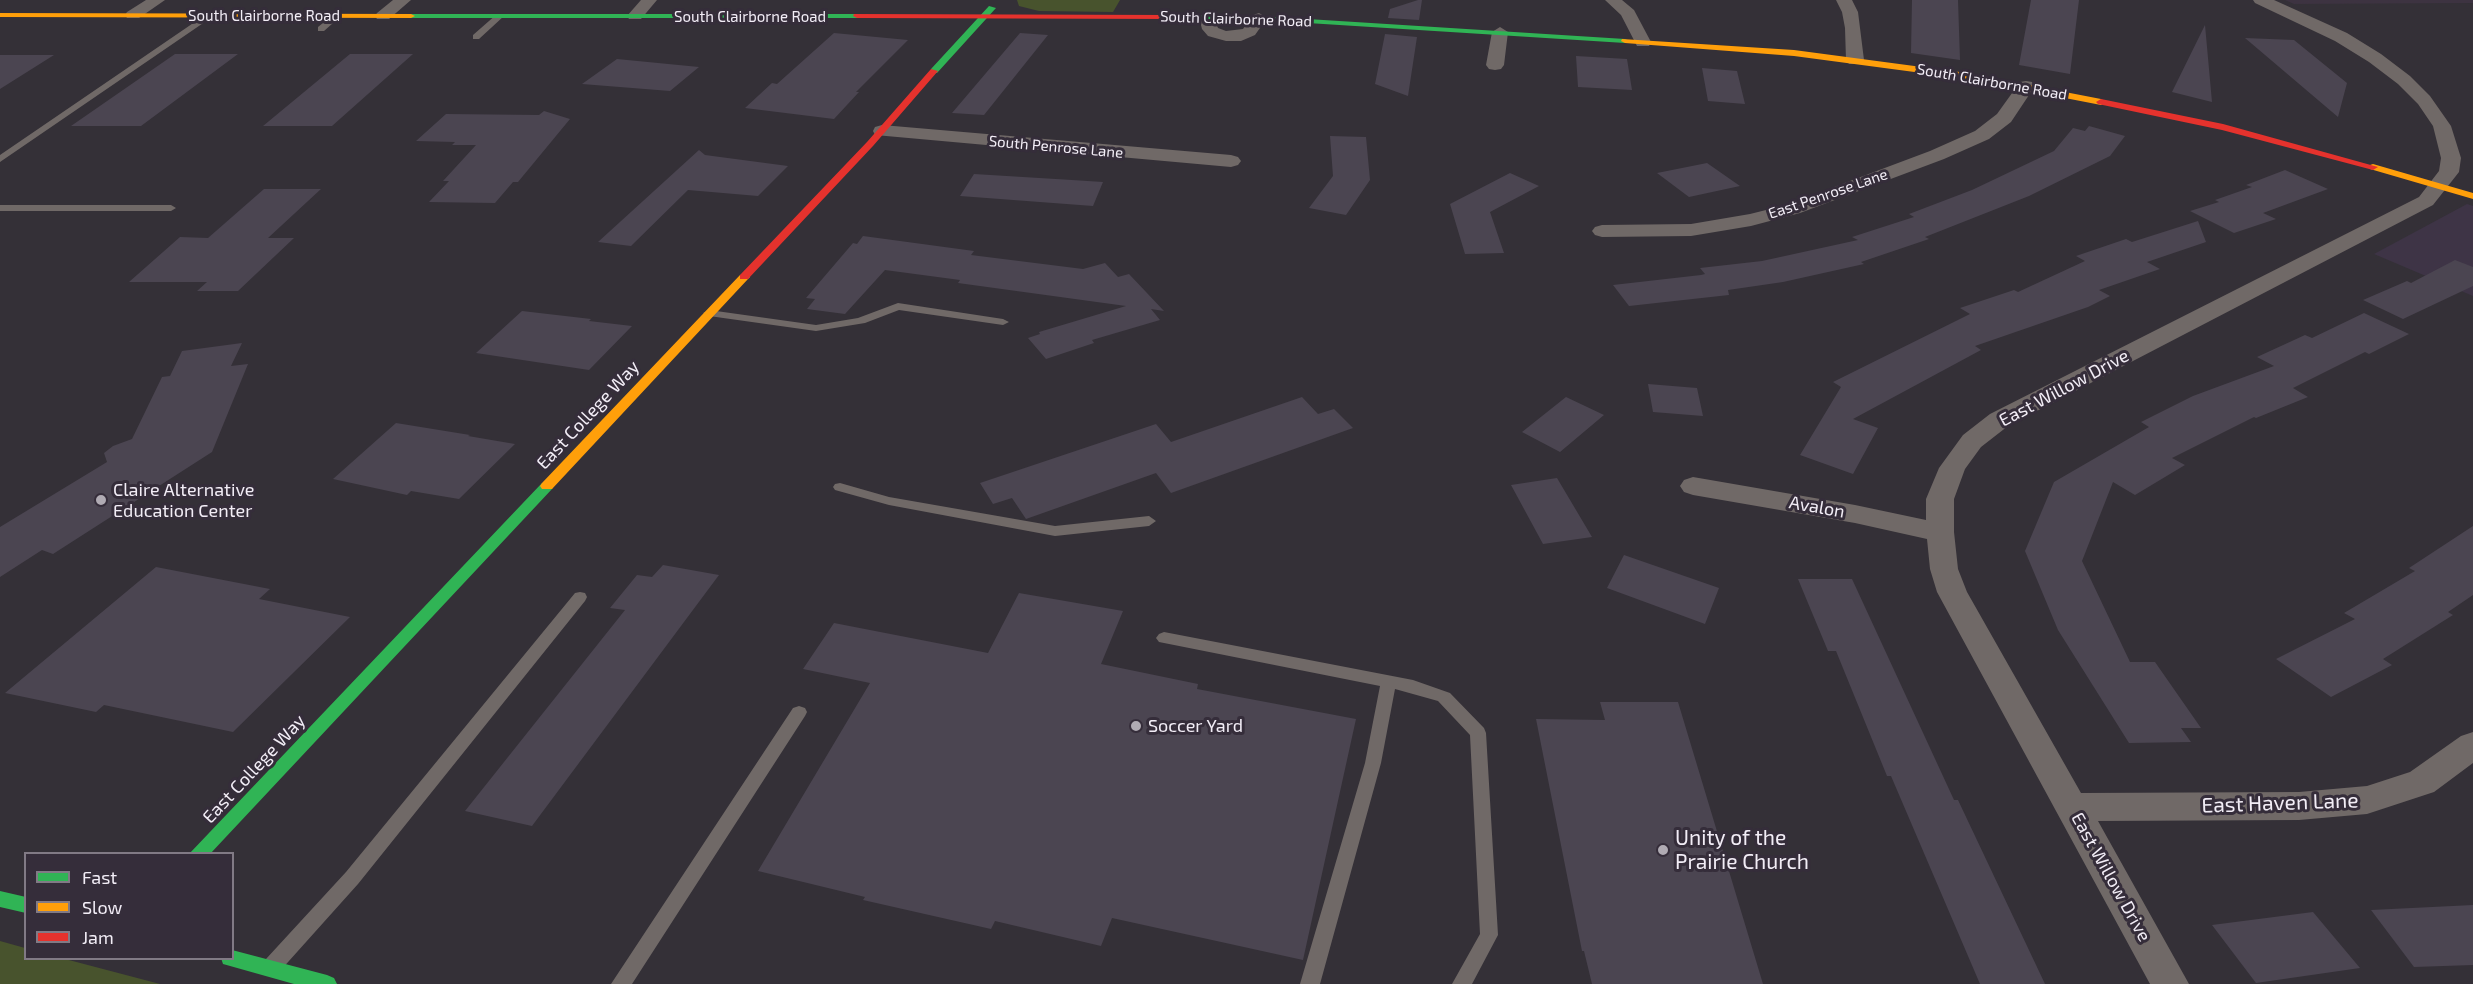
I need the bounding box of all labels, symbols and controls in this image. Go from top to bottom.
street label: South Clairborne Road [188,7,340,25]
street label: South Clairborne Road [1160,7,1312,31]
street label: South Clairborne Road [674,8,826,26]
street label: South Clairborne Road [1916,60,2068,104]
street label: South Penrose Lane [988,132,1124,162]
street label: East Penrose Lane [1766,165,1890,223]
street label: East Willow Drive [1995,345,2133,431]
street label: East College Way [532,356,644,474]
place label: Claire Alternative Education Center [113,479,255,522]
street label: Avalon [1787,491,1847,523]
marker: Claire Alternative Education Center [94,493,108,507]
street label: East College Way [198,710,310,828]
place label: Soccer Yard [1148,715,1243,737]
marker: Soccer Yard [1129,719,1143,733]
street label: East Haven Lane [2201,788,2359,818]
street label: East Willow Drive [2067,809,2155,945]
place label: Unity of the Prairie Church [1675,825,1809,875]
marker: Unity of the Prairie Church [1656,843,1670,857]
legend [24,852,234,960]
text: Fast [82,866,117,888]
text: Slow [82,896,122,918]
text: Jam [82,926,114,948]

